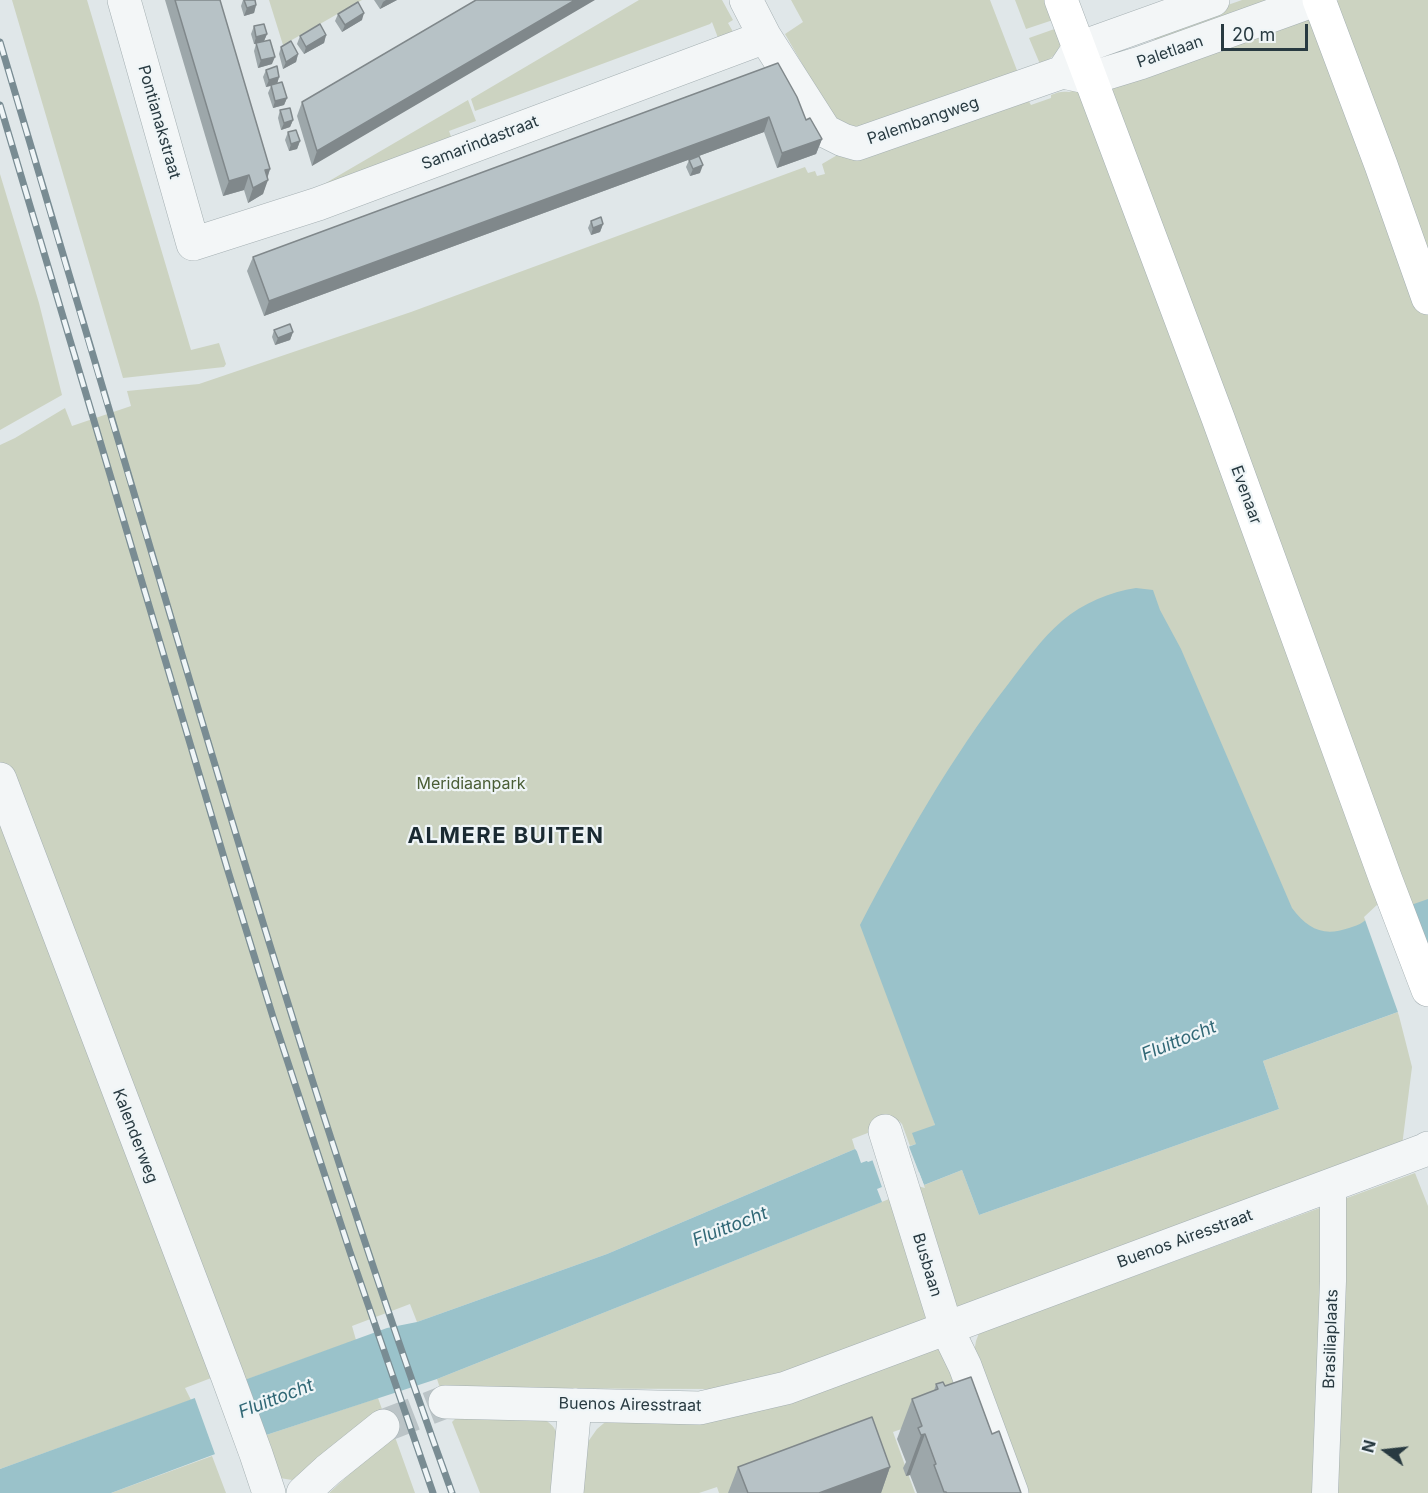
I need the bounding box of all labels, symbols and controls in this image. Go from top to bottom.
scale bar [1224,12,1311,50]
text: 20 m [1232,24,1275,45]
street label: Paletlaan [1134,32,1206,72]
street label: Pontianakstraat [134,63,184,181]
street label: Palembangweg [865,93,981,149]
street label: Samarindastraat [419,112,541,174]
street label: Evenaar [1227,463,1265,527]
park label: Meridiaanpark [416,774,526,794]
district label: ALMERE BUITEN [408,823,604,849]
water label: Fluittocht [1138,1016,1220,1066]
street label: Kalenderweg [108,1086,162,1186]
water label: Fluittocht [689,1203,771,1251]
street label: Buenos Airesstraat [1115,1206,1255,1272]
street label: Busbaan [908,1231,946,1299]
street label: Brasiliaplaats [1320,1289,1342,1389]
water label: Fluittocht [235,1375,317,1423]
street label: Buenos Airesstraat [558,1394,702,1416]
north arrow [1356,1421,1416,1481]
text: N [1357,1438,1380,1455]

